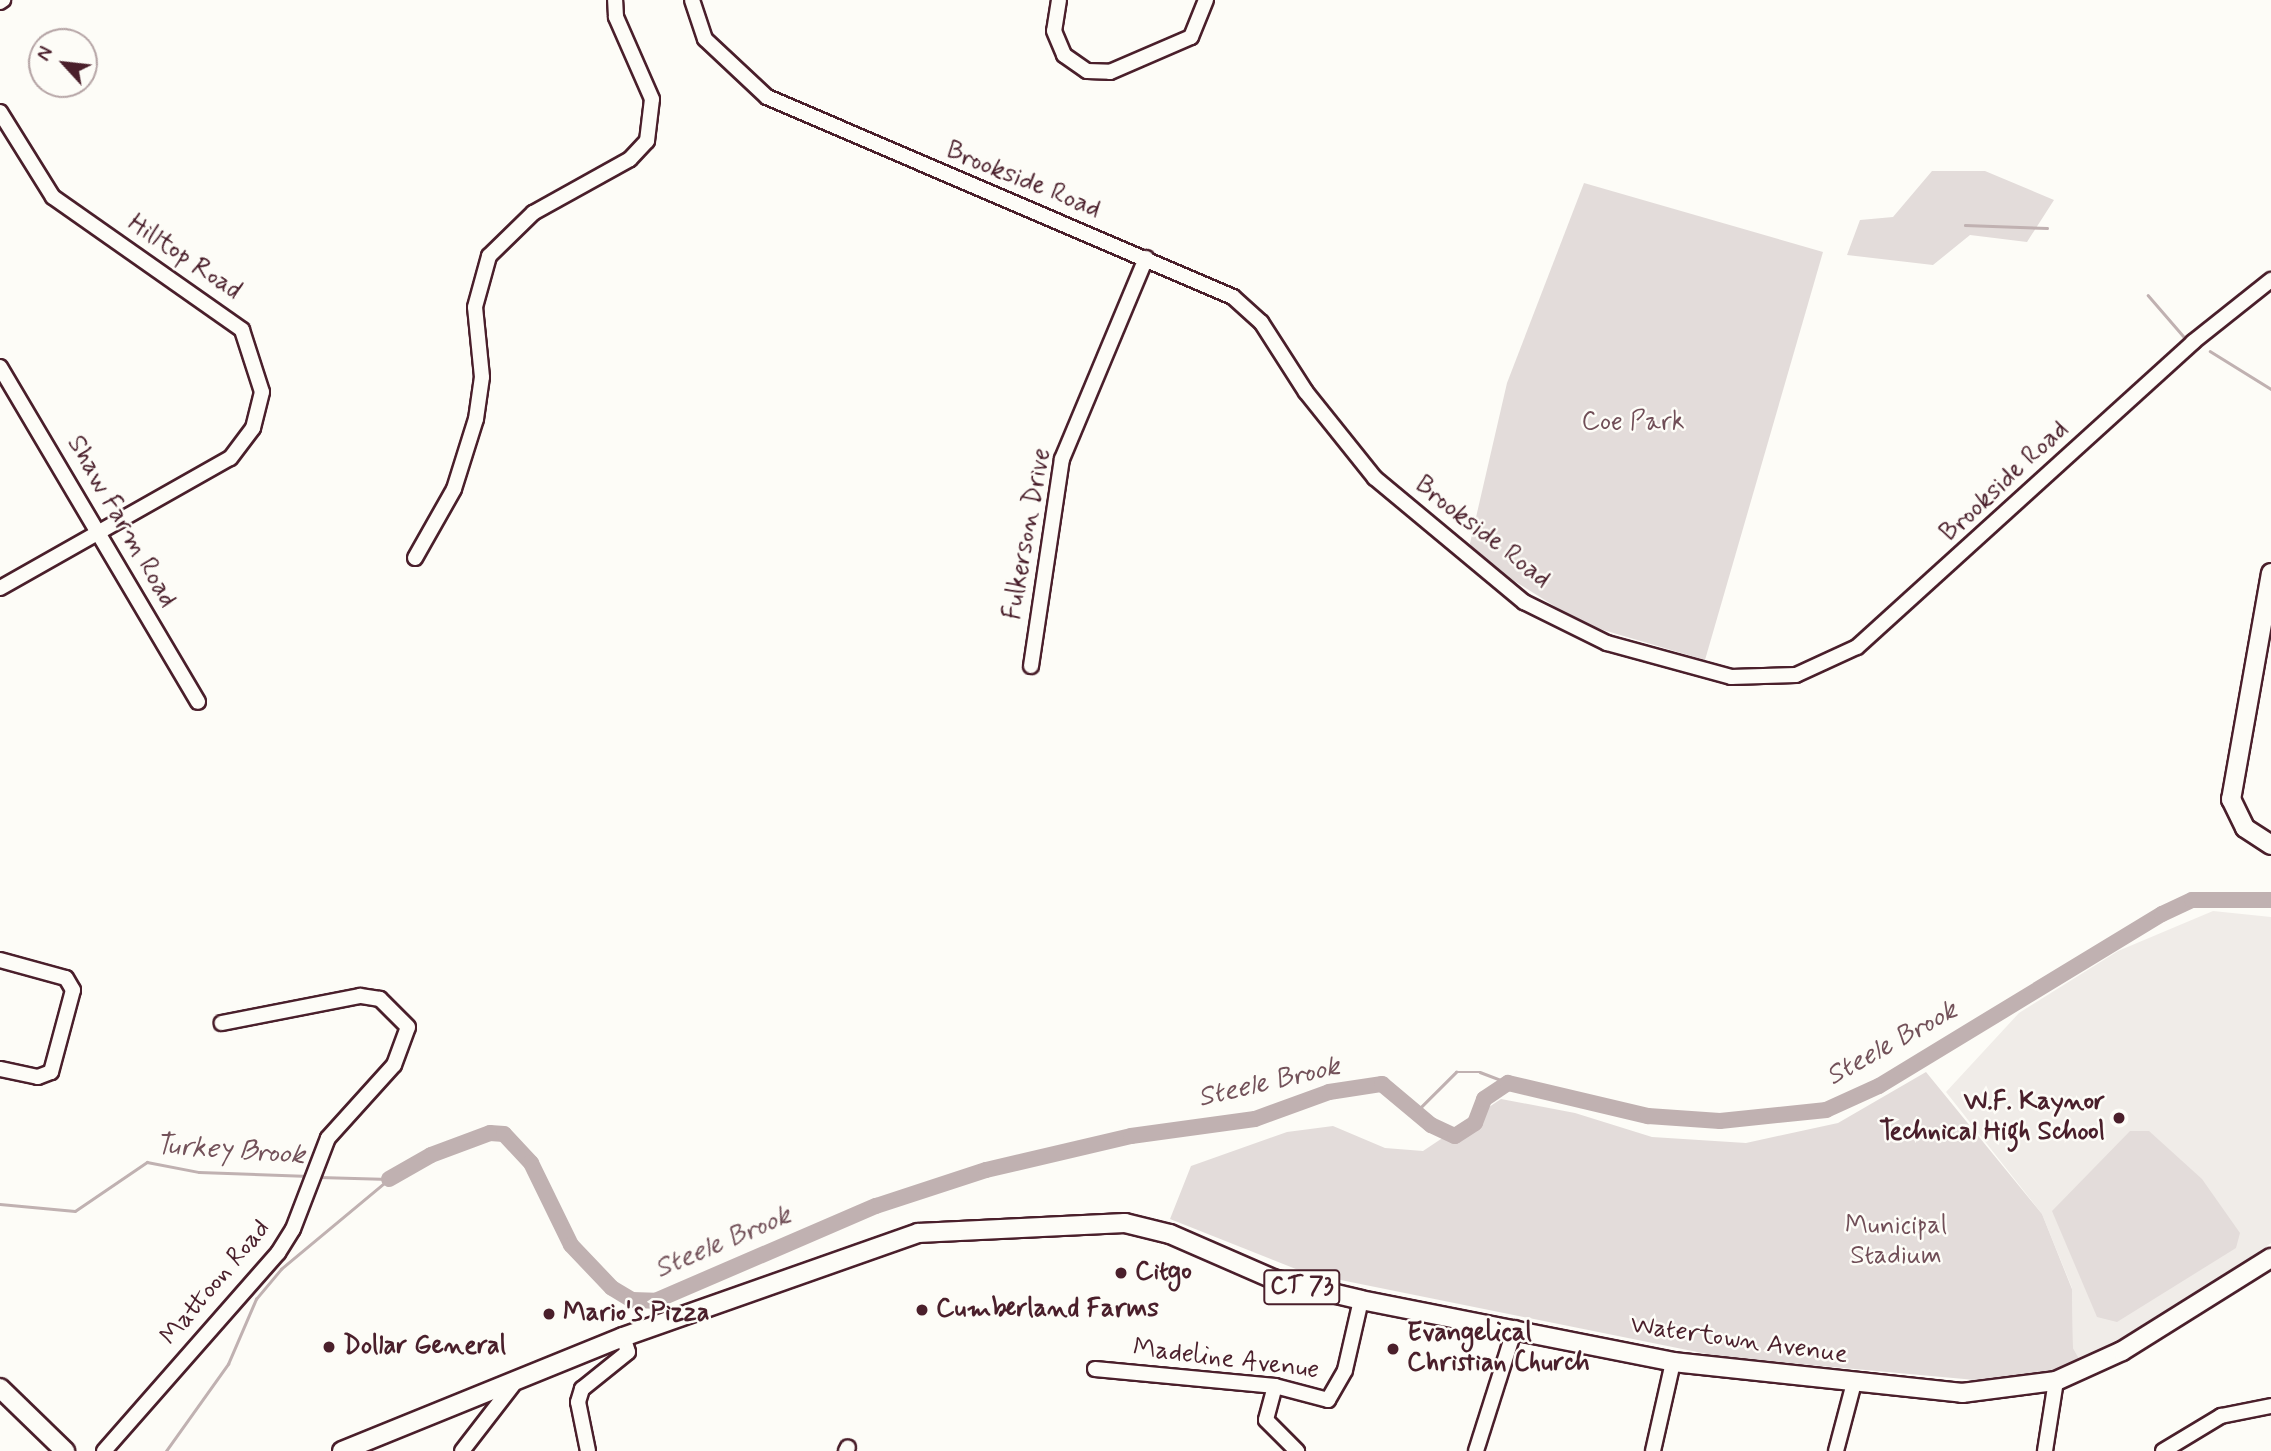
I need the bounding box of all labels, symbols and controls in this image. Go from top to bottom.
north arrow [28,28,98,98]
text: N [32,43,60,65]
street label: Brookside Road [941,136,1105,226]
street label: Hilltop Road [122,209,246,307]
park label: Coe Park [1583,407,1683,439]
street label: Brookside Road [1934,415,2076,549]
street label: Shaw Farm Road [59,431,183,613]
street label: Fulkerson Drive [998,446,1058,622]
street label: Brookside Road [1408,470,1556,596]
water label: Steele Brook [1820,994,1964,1094]
water label: Steele Brook [1195,1050,1343,1116]
place label: W.F. Kaynor Technical High School [1879,1087,2105,1148]
marker: W.F. Kaynor Technical High School [2111,1110,2127,1126]
water label: Turkey Brook [154,1129,306,1173]
water label: Steele Brook [650,1199,796,1287]
park label: Municipal Stadium [1845,1211,1947,1272]
street label: Mattoon Road [154,1214,278,1352]
place label: Citgo [1135,1257,1192,1289]
marker: Citgo [1113,1265,1129,1281]
road number: CT 73 [1262,1266,1342,1308]
place label: Cumberland Farms [936,1294,1163,1326]
place label: Mario's Pizza [563,1298,710,1330]
marker: Cumberland Farms [914,1302,930,1318]
marker: Mario's Pizza [541,1306,557,1322]
street label: Watertown Avenue [1628,1310,1850,1372]
place label: Evangelical Christian Church [1407,1318,1596,1380]
place label: Dollar General [343,1331,504,1363]
street label: Madeline Avenue [1130,1333,1322,1387]
marker: Dollar General [321,1339,337,1355]
marker: Evangelical Christian Church [1385,1341,1401,1357]

